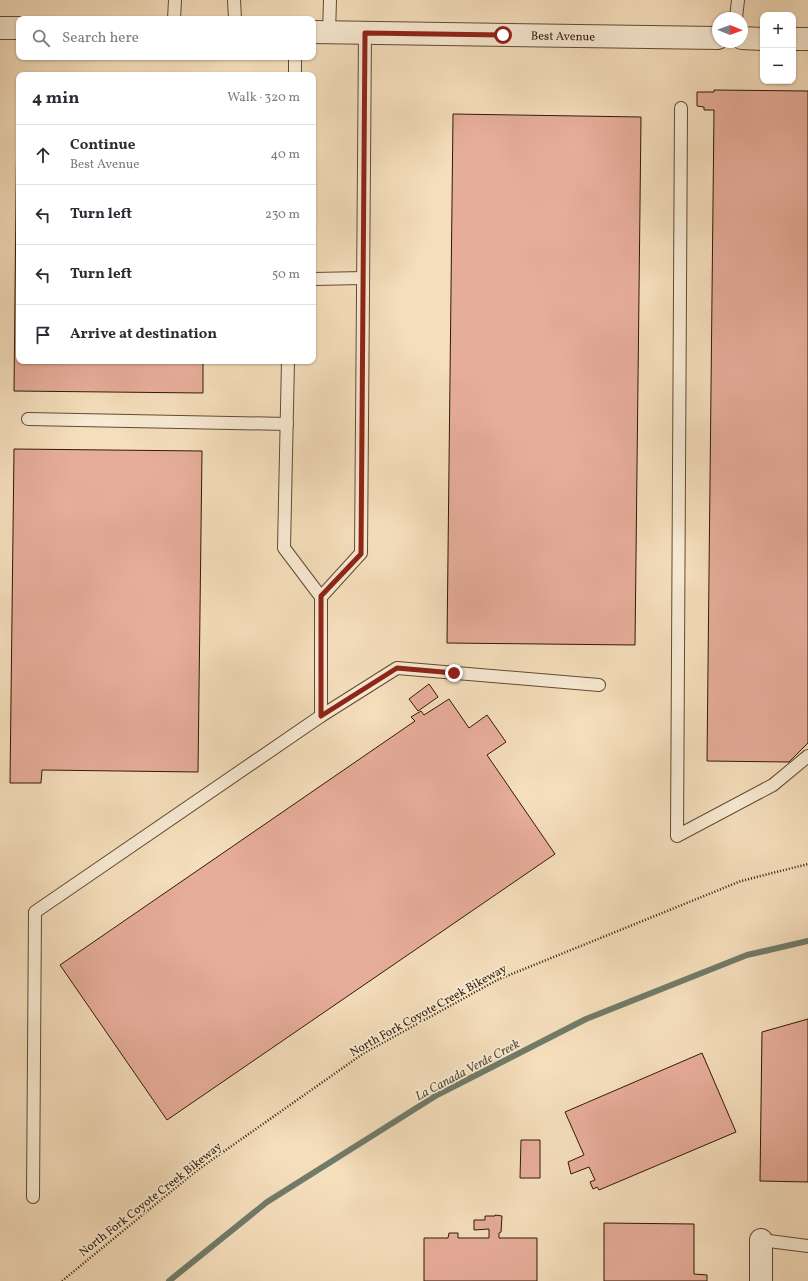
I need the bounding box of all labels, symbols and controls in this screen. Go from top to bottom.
north arrow [712,12,748,48]
map controls [760,12,796,84]
button: + [760,12,796,48]
search box [16,16,316,60]
route start [494,26,512,44]
icon: search [30,27,52,49]
text: Search here [62,28,139,49]
street label: Best Avenue [531,28,596,46]
button: − [760,48,796,84]
text: 4 min [32,87,79,110]
text: Walk · 320 m [227,89,300,107]
text: Continue [70,135,135,156]
icon: ahead [32,144,54,166]
text: 40 m [271,146,300,164]
text: Best Avenue [70,156,140,174]
icon: left [32,204,54,226]
text: Turn left [70,204,132,225]
text: 230 m [265,206,300,224]
icon: left [32,264,54,286]
text: Turn left [70,264,132,285]
text: 50 m [272,266,300,284]
icon: arrive [32,324,54,346]
text: Arrive at destination [70,324,217,345]
route end [445,664,463,682]
street label: North Fork Coyote Creek Bikeway [347,961,510,1061]
water label: La Canada Verde Creek [412,1036,523,1106]
street label: North Fork Coyote Creek Bikeway [76,1139,226,1261]

